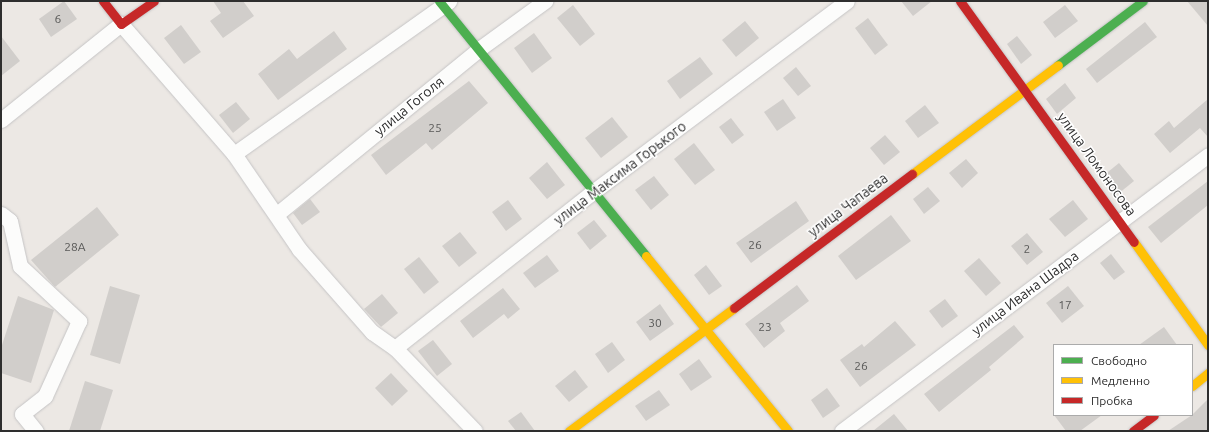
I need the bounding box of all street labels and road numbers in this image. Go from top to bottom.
street label: улица Гоголя [371,73,447,139]
street label: улица Ломоносова [1054,109,1140,219]
street label: улица Максима Горького [550,118,690,228]
street label: улица Чапаева [805,170,891,240]
street label: улица Ивана Шадра [968,247,1082,339]

